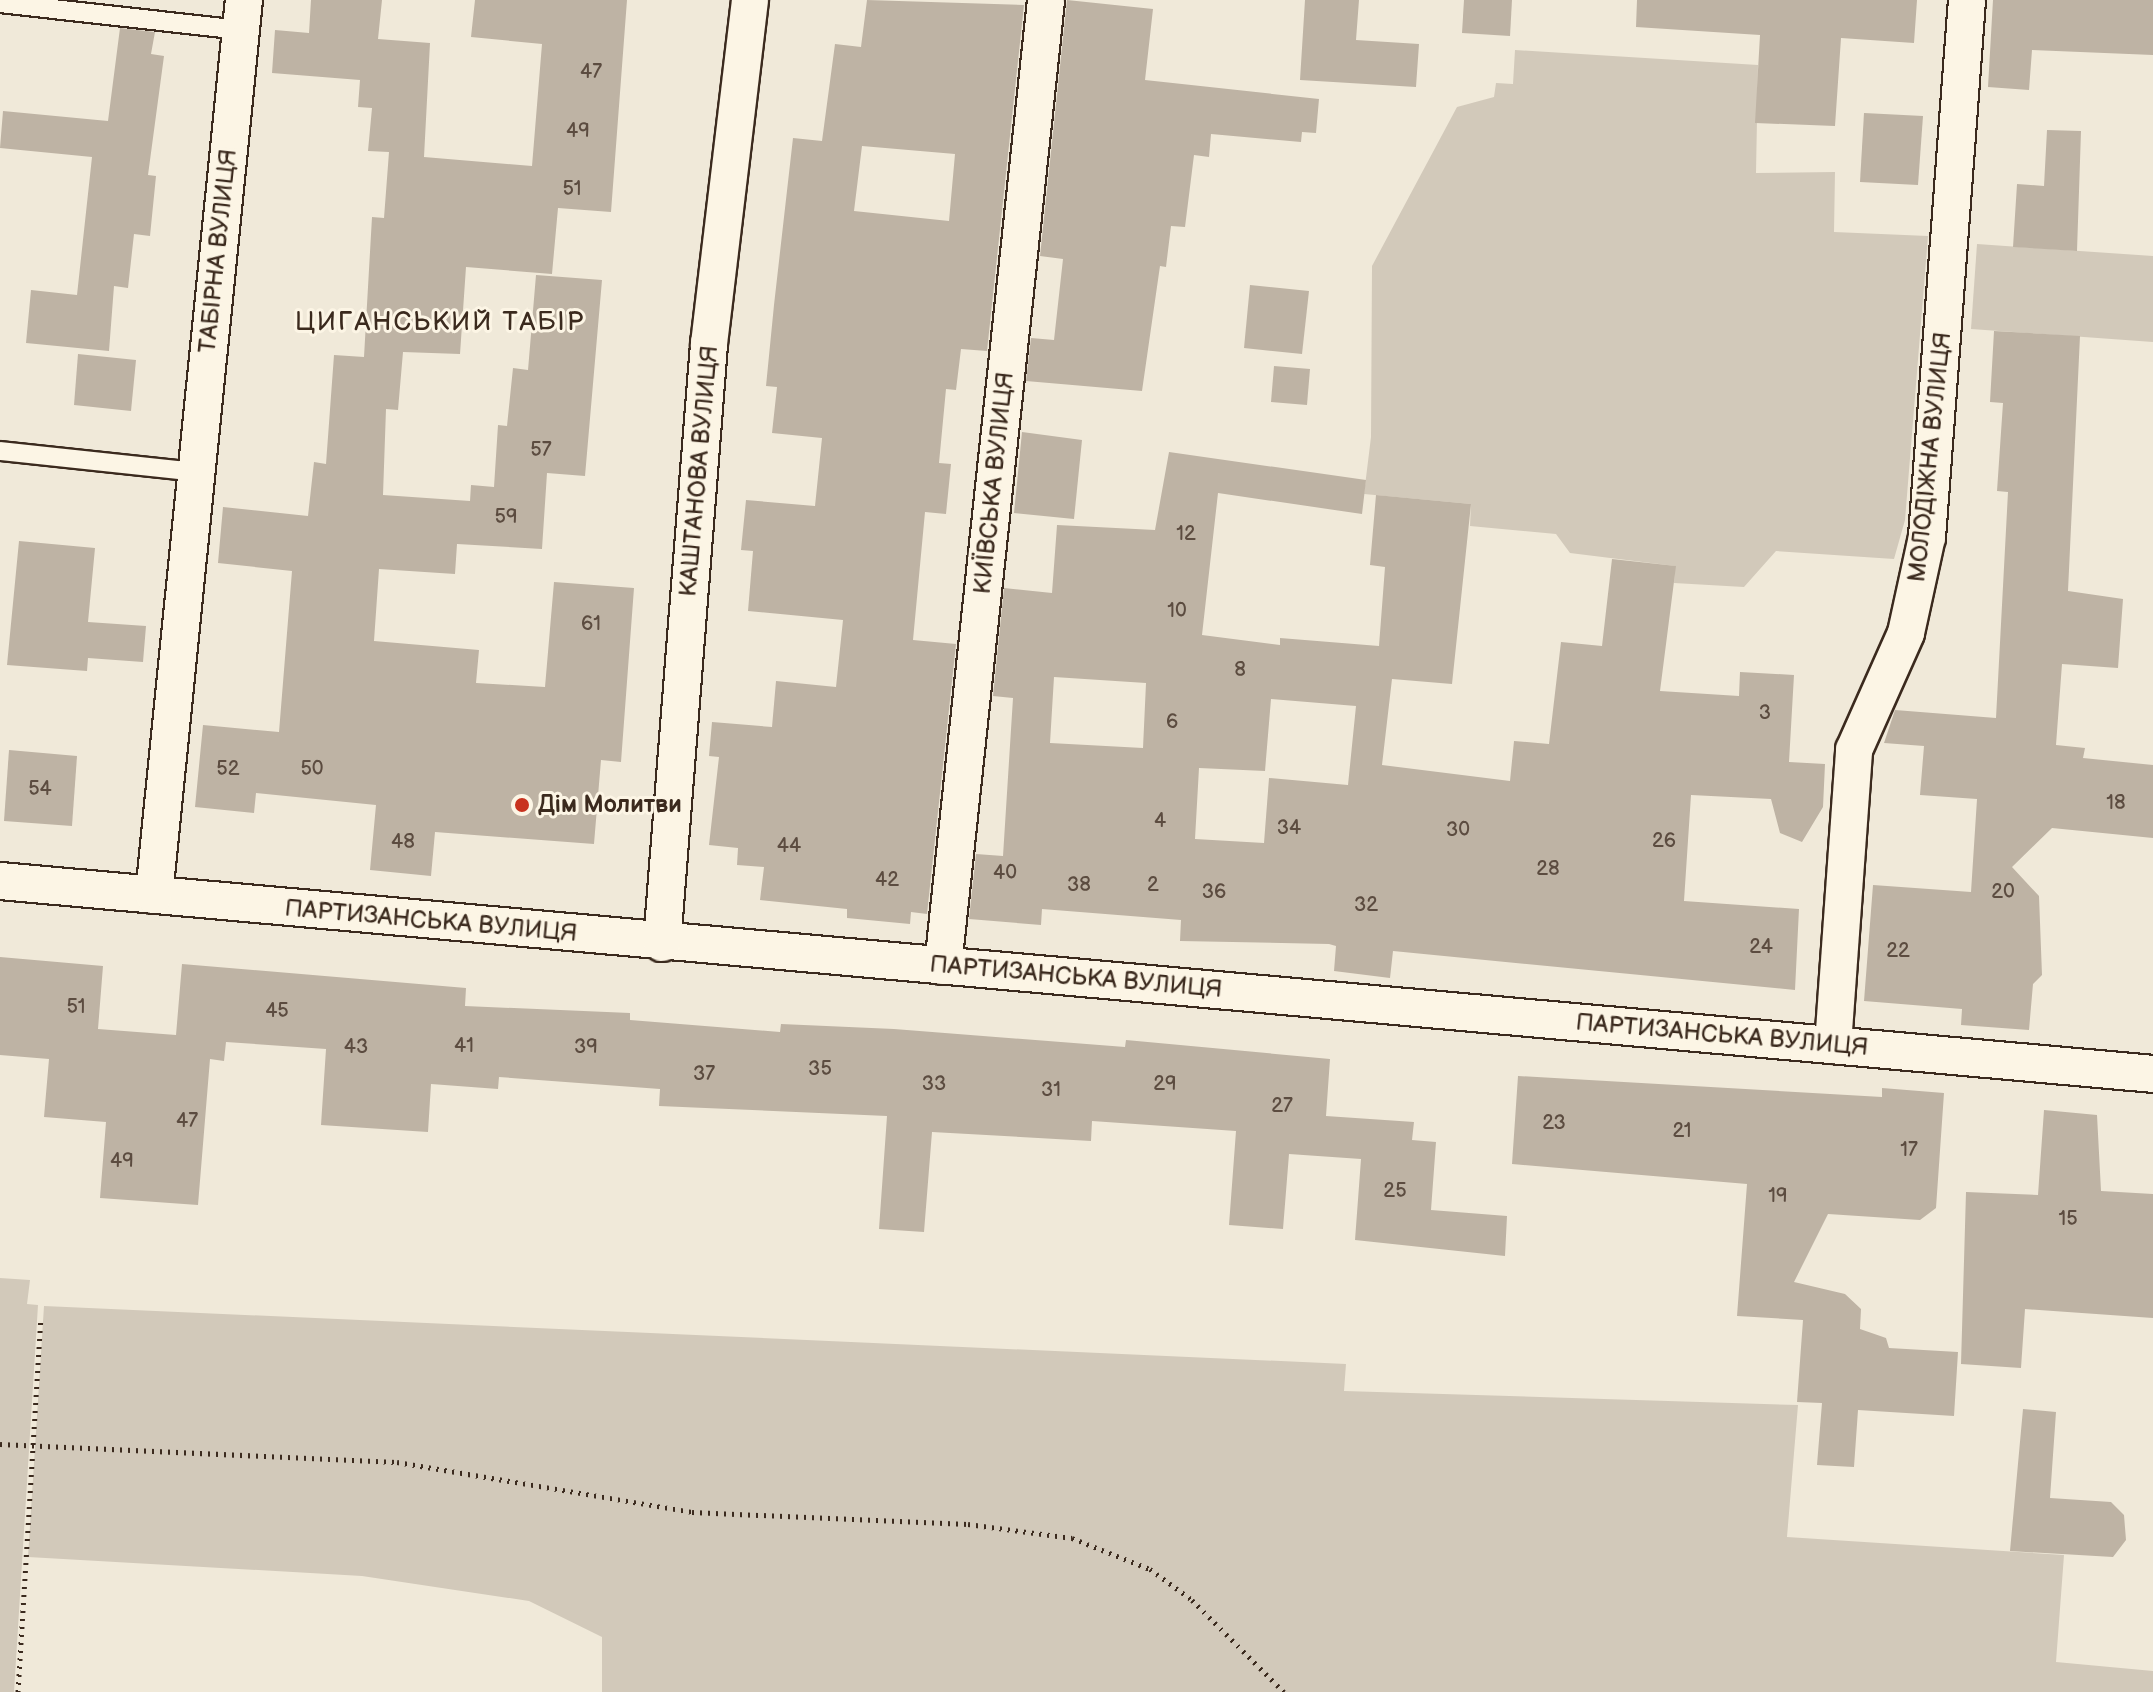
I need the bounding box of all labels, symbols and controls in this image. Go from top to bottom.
house number: 47 [580,60,602,84]
house number: 49 [566,119,590,143]
street label: ТАБІРНА ВУЛИЦЯ [193,148,243,354]
house number: 51 [562,177,582,201]
district label: ЦИГАНСЬКИЙ ТАБІР [295,307,585,339]
street label: МОЛОДІЖНА ВУЛИЦЯ [1903,331,1957,583]
street label: КАШТАНОВА ВУЛИЦЯ [674,344,724,598]
street label: КИЇВСЬКА ВУЛИЦЯ [968,370,1020,596]
house number: 57 [530,438,552,462]
house number: 59 [494,505,518,529]
house number: 12 [1176,522,1196,546]
house number: 10 [1167,599,1187,623]
house number: 61 [581,612,601,636]
house number: 8 [1234,658,1246,682]
house number: 3 [1759,701,1771,725]
house number: 6 [1166,710,1178,734]
house number: 52 [216,757,240,781]
house number: 50 [300,757,324,781]
house number: 54 [28,777,52,801]
place label: Дім Молитви [538,791,682,819]
house number: 18 [2106,791,2126,815]
marker: Дім Молитви [513,796,531,814]
house number: 4 [1154,809,1166,833]
house number: 34 [1277,816,1301,840]
house number: 30 [1446,818,1470,842]
house number: 26 [1652,829,1676,853]
house number: 48 [391,830,415,854]
house number: 44 [777,834,801,858]
house number: 28 [1536,857,1560,881]
house number: 40 [993,861,1017,885]
house number: 42 [875,868,899,892]
house number: 38 [1067,873,1091,897]
house number: 2 [1147,873,1159,897]
house number: 36 [1202,880,1226,904]
house number: 20 [1991,880,2015,904]
house number: 32 [1354,893,1378,917]
street label: ПАРТИЗАНСЬКА ВУЛИЦЯ [284,894,578,948]
house number: 24 [1749,935,1773,959]
house number: 22 [1886,939,1910,963]
street label: ПАРТИЗАНСЬКА ВУЛИЦЯ [929,950,1223,1004]
house number: 51 [66,995,86,1019]
house number: 45 [265,999,289,1023]
street label: ПАРТИЗАНСЬКА ВУЛИЦЯ [1575,1008,1869,1062]
house number: 41 [454,1034,474,1058]
house number: 43 [344,1035,368,1059]
house number: 39 [574,1035,598,1059]
house number: 35 [808,1057,832,1081]
house number: 37 [693,1062,715,1086]
house number: 33 [922,1072,946,1096]
house number: 29 [1153,1072,1177,1096]
house number: 31 [1041,1078,1061,1102]
house number: 27 [1271,1094,1293,1118]
house number: 47 [176,1109,198,1133]
house number: 23 [1542,1111,1566,1135]
house number: 21 [1672,1119,1692,1143]
house number: 17 [1900,1138,1918,1162]
house number: 49 [110,1149,134,1173]
house number: 25 [1383,1179,1407,1203]
house number: 19 [1768,1184,1788,1208]
house number: 15 [2058,1207,2078,1231]

